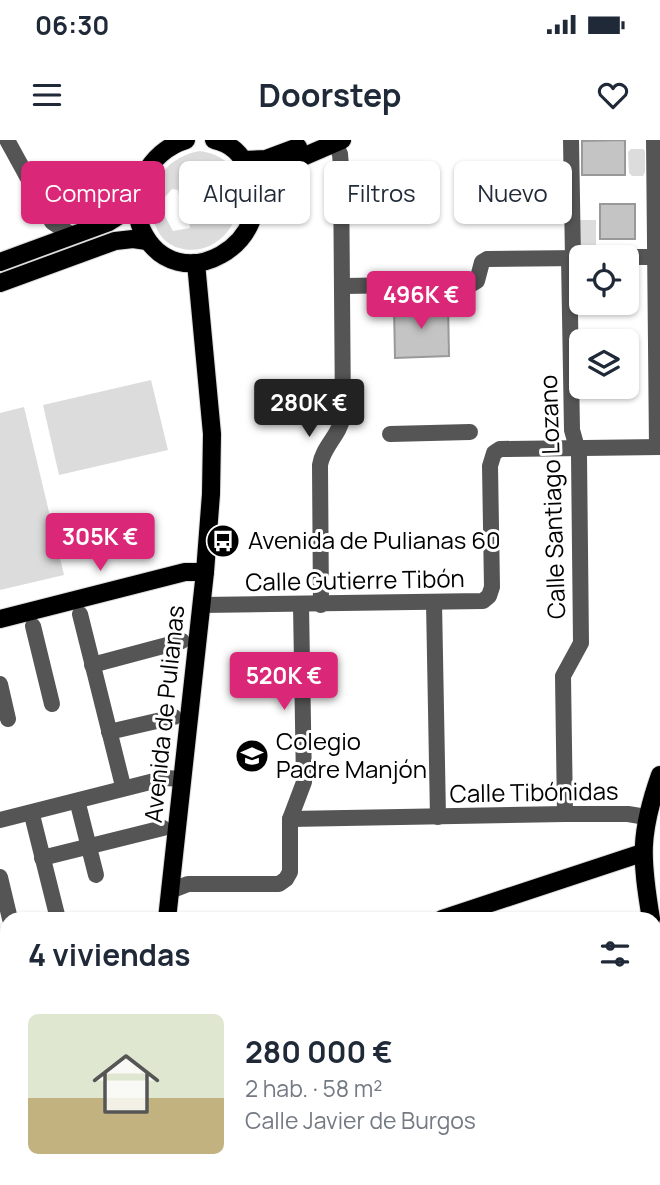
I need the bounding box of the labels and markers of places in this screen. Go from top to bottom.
pin: 496K € [364,272,478,331]
pin: 280K € [252,380,366,439]
pin: 305K € [43,514,157,573]
bus stop icon: Avenida de Pulianas 60 [204,522,242,560]
place label: Avenida de Pulianas 60 [248,523,501,556]
pin: 520K € [227,652,341,712]
place label: Colegio Padre Manjón [276,724,427,785]
school or university icon: Colegio Padre Manjón [233,737,271,775]

